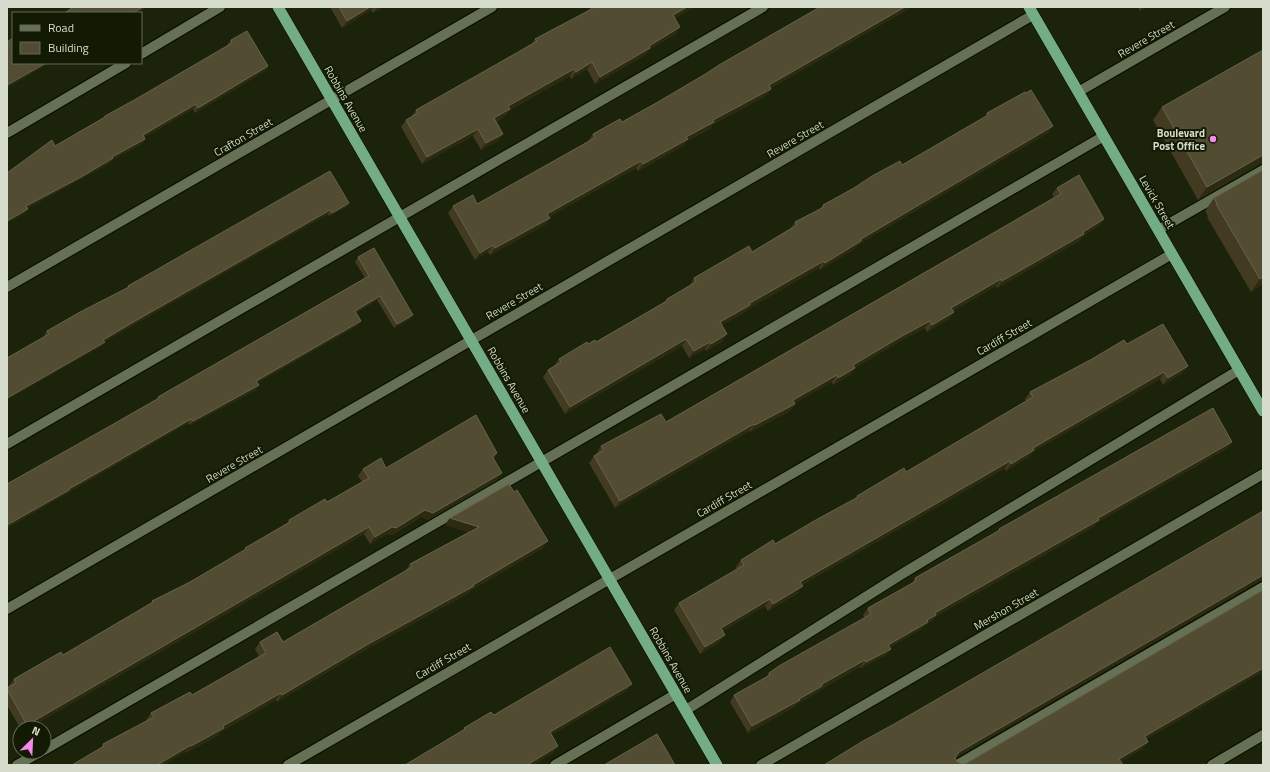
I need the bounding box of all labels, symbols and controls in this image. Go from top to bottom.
legend [12,12,142,64]
street label: Revere Street [1115,16,1177,62]
text: Road [48,18,74,37]
text: Building [48,38,89,57]
street label: Robbins Avenue [320,63,372,136]
street label: Crafton Street [211,114,275,160]
street label: Revere Street [764,116,826,162]
place label: Boulevard Post Office [1153,125,1205,154]
marker: Boulevard Post Office [1208,134,1218,144]
street label: Levick Street [1135,172,1179,232]
street label: Revere Street [483,278,545,324]
street label: Cardiff Street [973,315,1035,359]
street label: Robbins Avenue [483,344,535,417]
street label: Revere Street [203,441,265,487]
street label: Cardiff Street [693,477,755,521]
street label: Mershon Street [971,584,1041,634]
street label: Robbins Avenue [645,624,697,697]
street label: Cardiff Street [412,639,474,683]
north arrow [12,720,52,760]
text: N [29,722,43,740]

